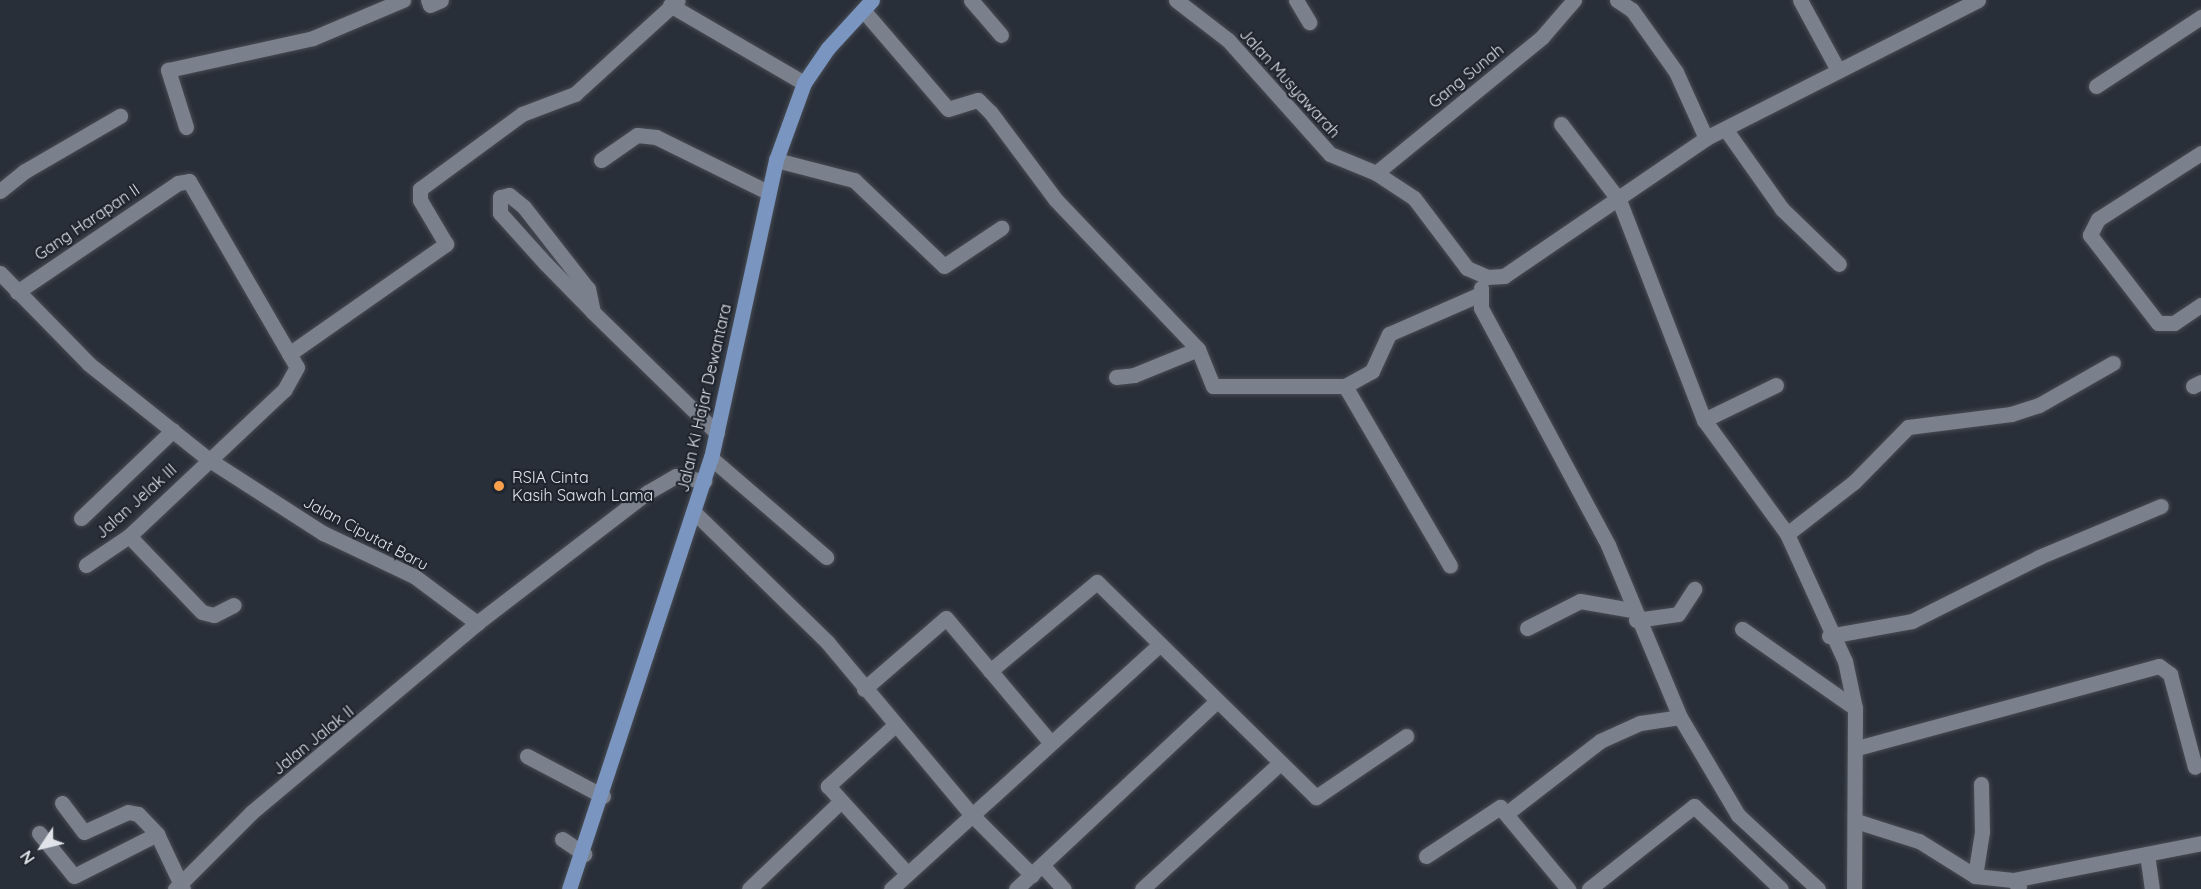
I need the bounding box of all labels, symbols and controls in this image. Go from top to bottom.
street label: Jalan Musyawarah [1236,24,1344,142]
street label: Gang Sunah [1425,40,1507,112]
street label: Gang Harapan II [31,180,143,264]
street label: Jalan Ki Hajar Dewantara [673,302,735,494]
street label: Jalan Jelak III [92,460,180,542]
place label: RSIA Cinta Kasih Sawah Lama [512,467,653,505]
marker: RSIA Cinta Kasih Sawah Lama [490,477,508,495]
street label: Jalan Ciputat Baru [300,492,432,574]
street label: Jalan Jalak II [268,701,358,779]
north arrow [12,817,72,877]
text: N [16,847,39,868]

